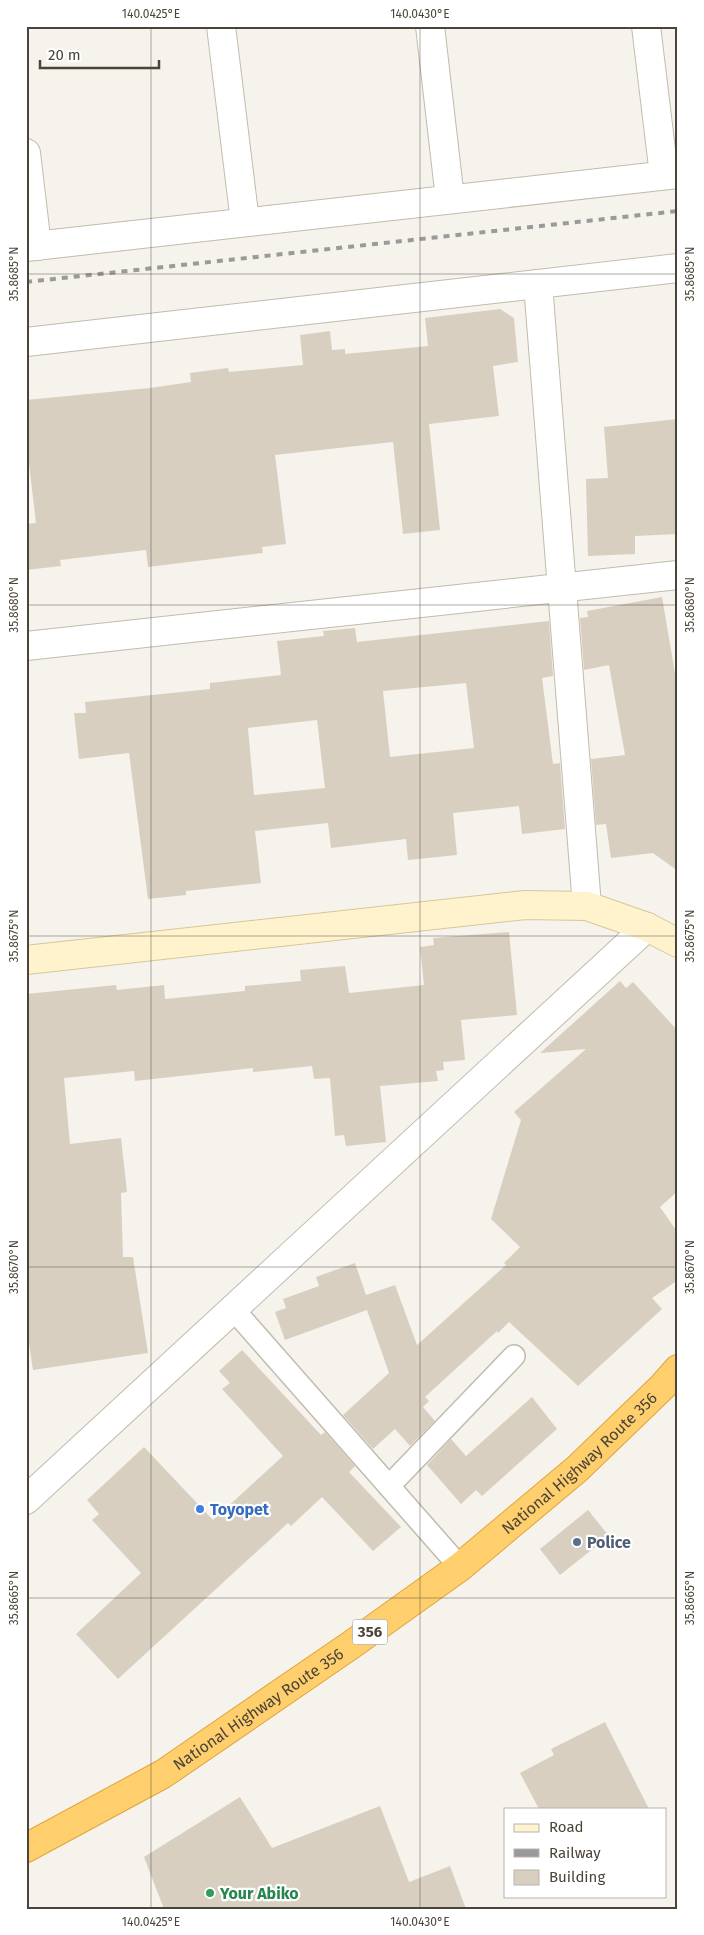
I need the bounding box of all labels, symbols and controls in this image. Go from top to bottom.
text: 140.0425°E [122,7,180,21]
text: 140.0430°E [390,7,450,21]
scale bar [40,38,159,70]
text: 20 m [48,46,81,64]
text: 35.8685°N [7,247,21,301]
text: 35.8685°N [683,247,697,301]
text: 35.8680°N [7,577,21,633]
text: 35.8680°N [683,577,697,633]
text: 35.8675°N [7,909,21,963]
text: 35.8675°N [683,909,697,963]
text: 35.8670°N [7,1240,21,1294]
text: 35.8670°N [683,1240,697,1294]
street label: National Highway Route 356 [498,1388,661,1538]
place label: Toyopet [210,1500,270,1519]
marker: Toyopet [194,1503,206,1515]
place label: Police [587,1533,631,1552]
marker: Police [571,1536,583,1548]
text: 35.8665°N [7,1571,21,1625]
text: 35.8665°N [683,1571,697,1625]
road number: 356 [352,1620,388,1644]
street label: National Highway Route 356 [170,1644,347,1774]
legend [504,1808,666,1898]
text: Road [549,1818,584,1836]
text: Railway [549,1844,601,1862]
text: Building [549,1868,605,1886]
place label: Your Abiko [219,1884,299,1903]
marker: Your Abiko [204,1887,216,1899]
text: 140.0425°E [122,1915,180,1929]
text: 140.0430°E [390,1915,450,1929]

